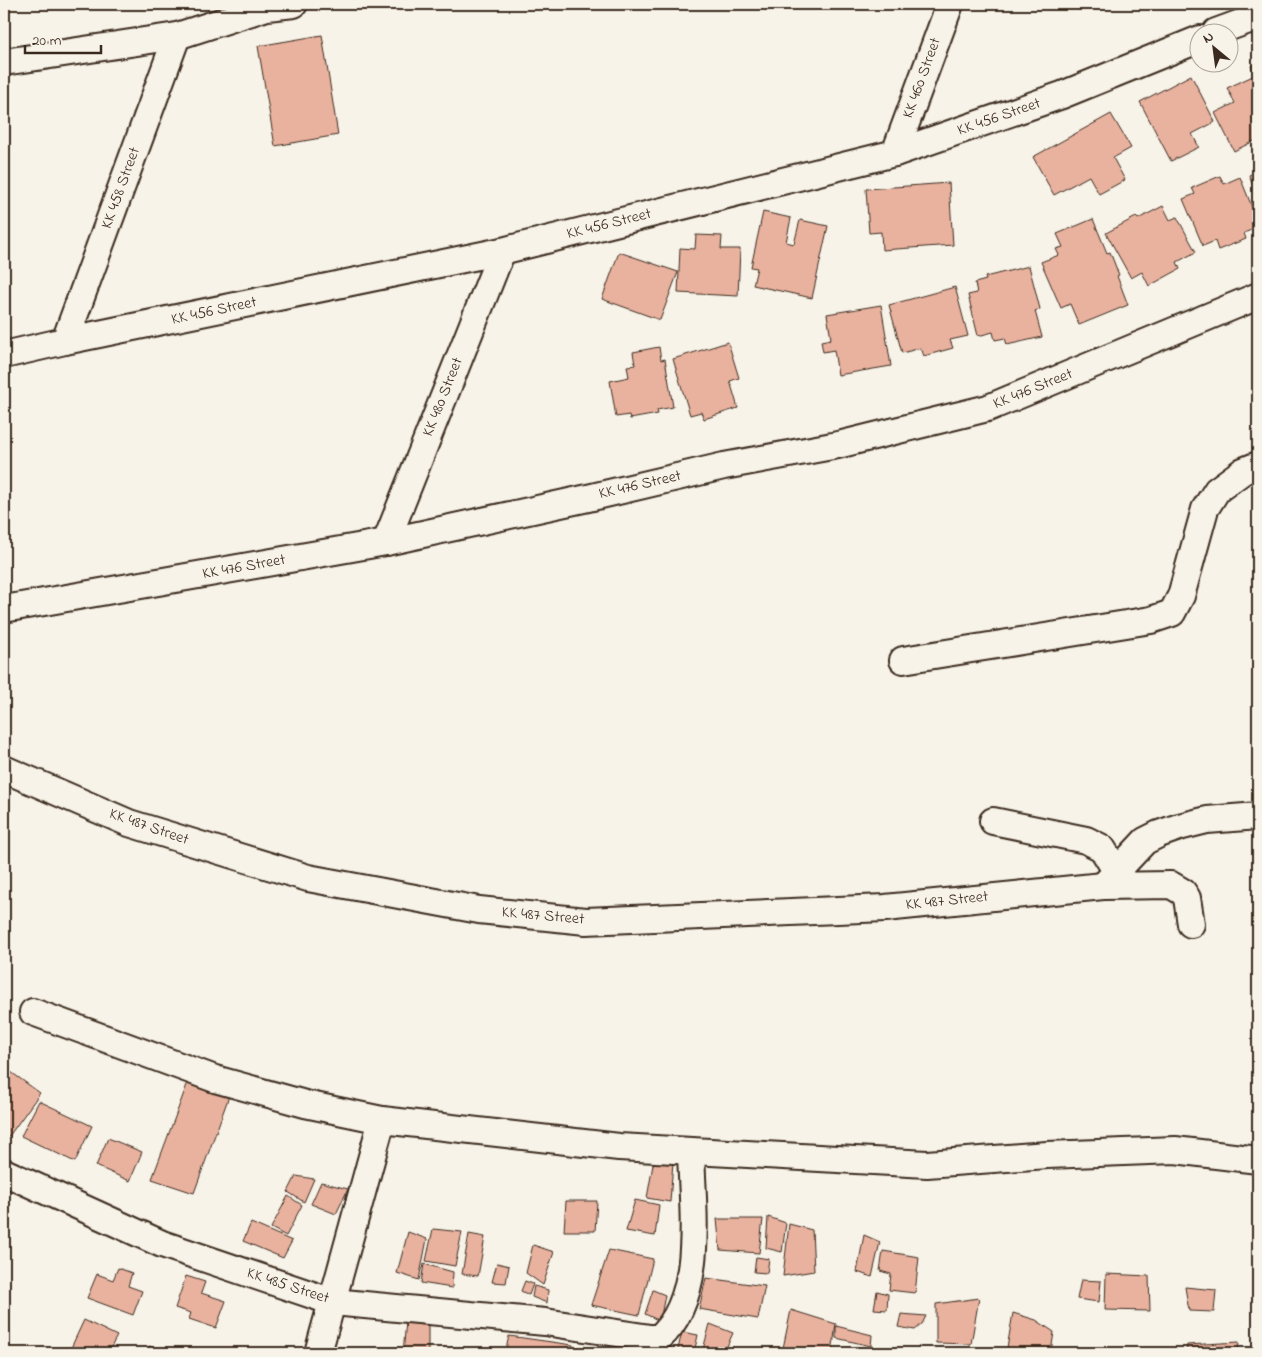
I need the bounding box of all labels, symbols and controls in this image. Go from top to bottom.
scale bar [25,22,101,54]
north arrow [1190,22,1240,72]
text: N [1199,26,1218,49]
text: 20 m [32,30,62,52]
street label: KK 460 Street [896,34,948,122]
street label: KK 456 Street [954,91,1044,142]
street label: KK 458 Street [95,143,147,232]
street label: KK 456 Street [564,202,655,246]
street label: KK 456 Street [169,290,259,332]
street label: KK 480 Street [416,353,470,440]
street label: KK 476 Street [990,362,1077,416]
street label: KK 476 Street [596,464,684,506]
street label: KK 476 Street [201,548,288,586]
street label: KK 487 Street [106,802,193,852]
street label: KK 487 Street [904,885,990,917]
street label: KK 487 Street [501,900,586,932]
street label: KK 485 Street [244,1261,333,1311]

